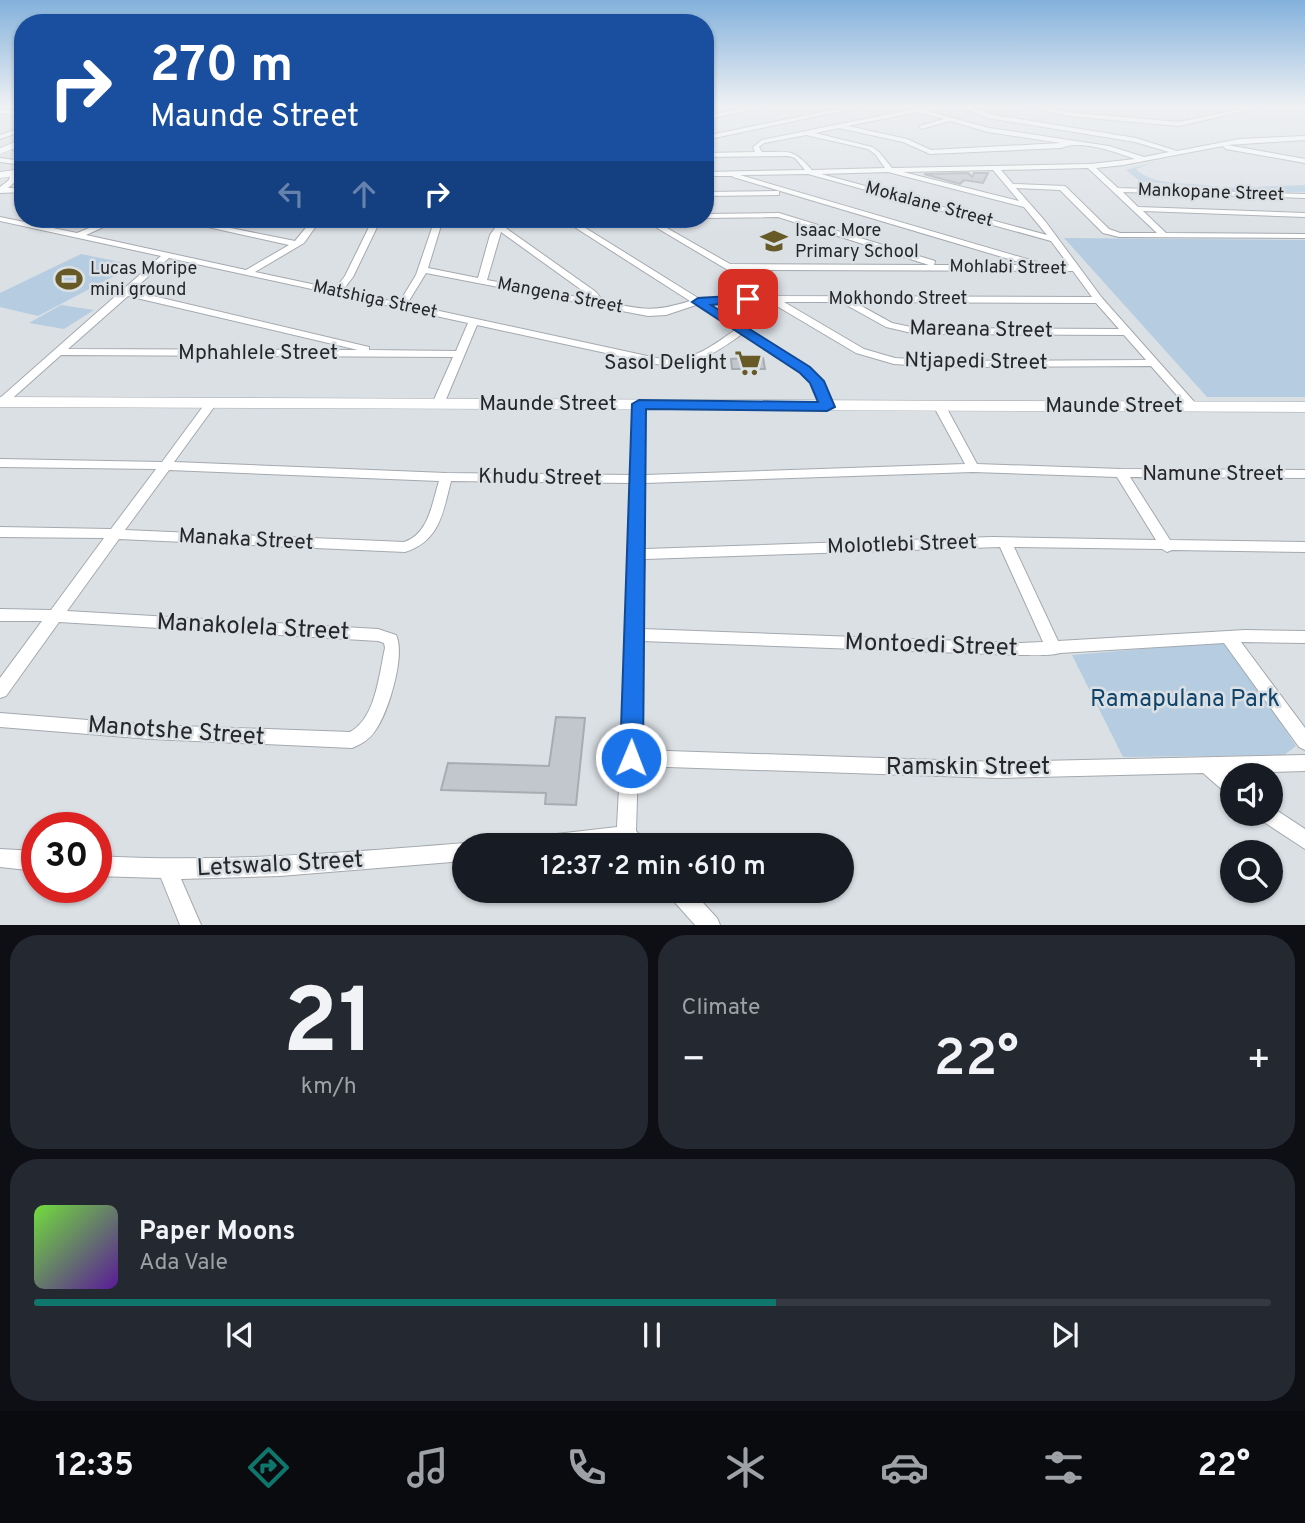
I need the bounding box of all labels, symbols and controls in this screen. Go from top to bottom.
text: 270 m [150,37,293,99]
icon: right [35,42,126,133]
text: Maunde Street [150,98,359,138]
icon: left [272,175,310,213]
icon: ahead [345,175,383,213]
icon: right [418,175,456,213]
street label: Mokalane Street [863,177,995,233]
street label: Mankopane Street [1137,179,1285,207]
place label: Isaac More Primary School [795,220,919,264]
school or university icon: Isaac More Primary School [759,226,789,256]
street label: Mohlabi Street [949,255,1067,281]
place label: Lucas Moripe mini ground [90,258,197,302]
sports icon: Lucas Moripe mini ground [54,264,84,294]
pin [718,269,778,329]
street label: Mangena Street [495,273,625,319]
street label: Matshiga Street [311,276,439,324]
icon: arrive [729,280,767,318]
street label: Mokhondo Street [829,288,967,311]
street label: Mareana Street [909,315,1053,345]
street label: Mphahlele Street [178,340,338,367]
street label: Ntjapedi Street [904,347,1048,377]
supermarket icon: Sasol Delight [733,348,763,378]
place label: Sasol Delight [604,350,727,377]
street label: Maunde Street [479,391,617,418]
street label: Maunde Street [1045,393,1183,420]
street label: Namune Street [1142,461,1284,488]
street label: Khudu Street [478,463,602,493]
street label: Manaka Street [178,523,314,557]
street label: Molotlebi Street [827,529,977,561]
street label: Manakolela Street [156,608,350,648]
street label: Montoedi Street [844,628,1018,664]
park label: Ramapulana Park [1090,685,1280,715]
street label: Manotshe Street [87,711,265,753]
position arrow [594,721,668,795]
street label: Ramskin Street [886,753,1050,783]
map controls [1220,763,1283,903]
button: sound [1220,763,1283,826]
speed limit sign: 30 [21,812,112,903]
button: search [1220,840,1283,903]
street label: Letswalo Street [196,846,364,884]
text: 12:37 · 2 min · 610 m [540,851,766,884]
text: 21 [283,970,375,1085]
text: Climate [682,994,760,1023]
text: 22° [934,1028,1019,1094]
text: − [682,1037,706,1086]
text: + [1246,1037,1271,1086]
text: km/h [301,1073,357,1102]
text: Paper Moons [139,1216,295,1249]
text: Ada Vale [139,1249,228,1278]
icon: previous [221,1316,259,1354]
icon: pause [633,1316,671,1354]
icon: next [1046,1316,1084,1354]
icon: directions [244,1443,293,1492]
icon: music [403,1443,452,1492]
icon: phone [562,1443,611,1492]
icon: climate [721,1443,770,1492]
icon: car [880,1443,929,1492]
icon: filters [1039,1443,1088,1492]
text: 12:35 [55,1447,134,1487]
text: 22° [1198,1447,1250,1487]

